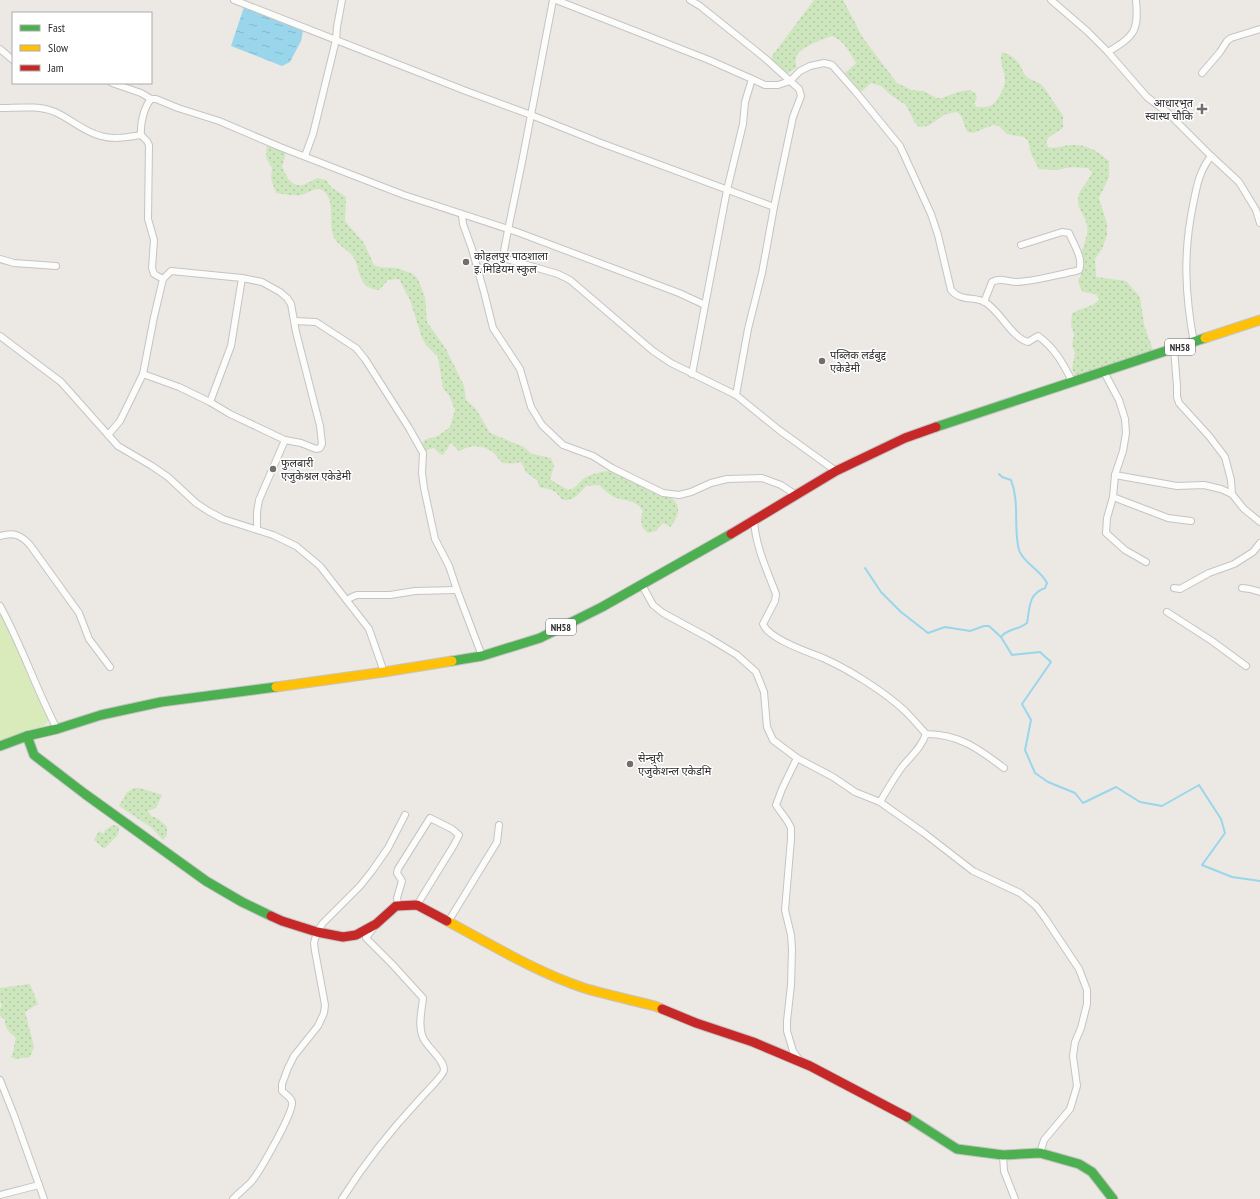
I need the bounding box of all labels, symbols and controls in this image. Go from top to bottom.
legend [12,12,152,84]
text: Fast [48,20,66,35]
text: Slow [48,40,69,55]
text: Jam [47,60,64,75]
place label: आधारभुत स्वास्थ चौकि [1145,96,1194,123]
marker: आधारभुत स्वास्थ चौकि [1196,103,1208,115]
place label: कोहलपुर पाठशाला इ. मिडियम स्कुल [474,249,548,276]
marker: कोहलपुर पाठशाला इ. मिडियम स्कुल [461,257,471,267]
road number: NH58 [1165,339,1195,355]
place label: पब्लिक लर्डबुद्द एकेडेमी [830,348,887,375]
marker: पब्लिक लर्डबुद्द एकेडेमी [817,356,827,366]
place label: फुलबारी एजुकेश्नल एकेडेमी [281,456,351,483]
marker: फुलबारी एजुकेश्नल एकेडेमी [268,464,278,474]
road number: NH58 [546,619,576,635]
place label: सेन्चुरी एजुकेशन्ल एकेडमि [638,751,712,778]
marker: सेन्चुरी एजुकेशन्ल एकेडमि [625,759,635,769]

